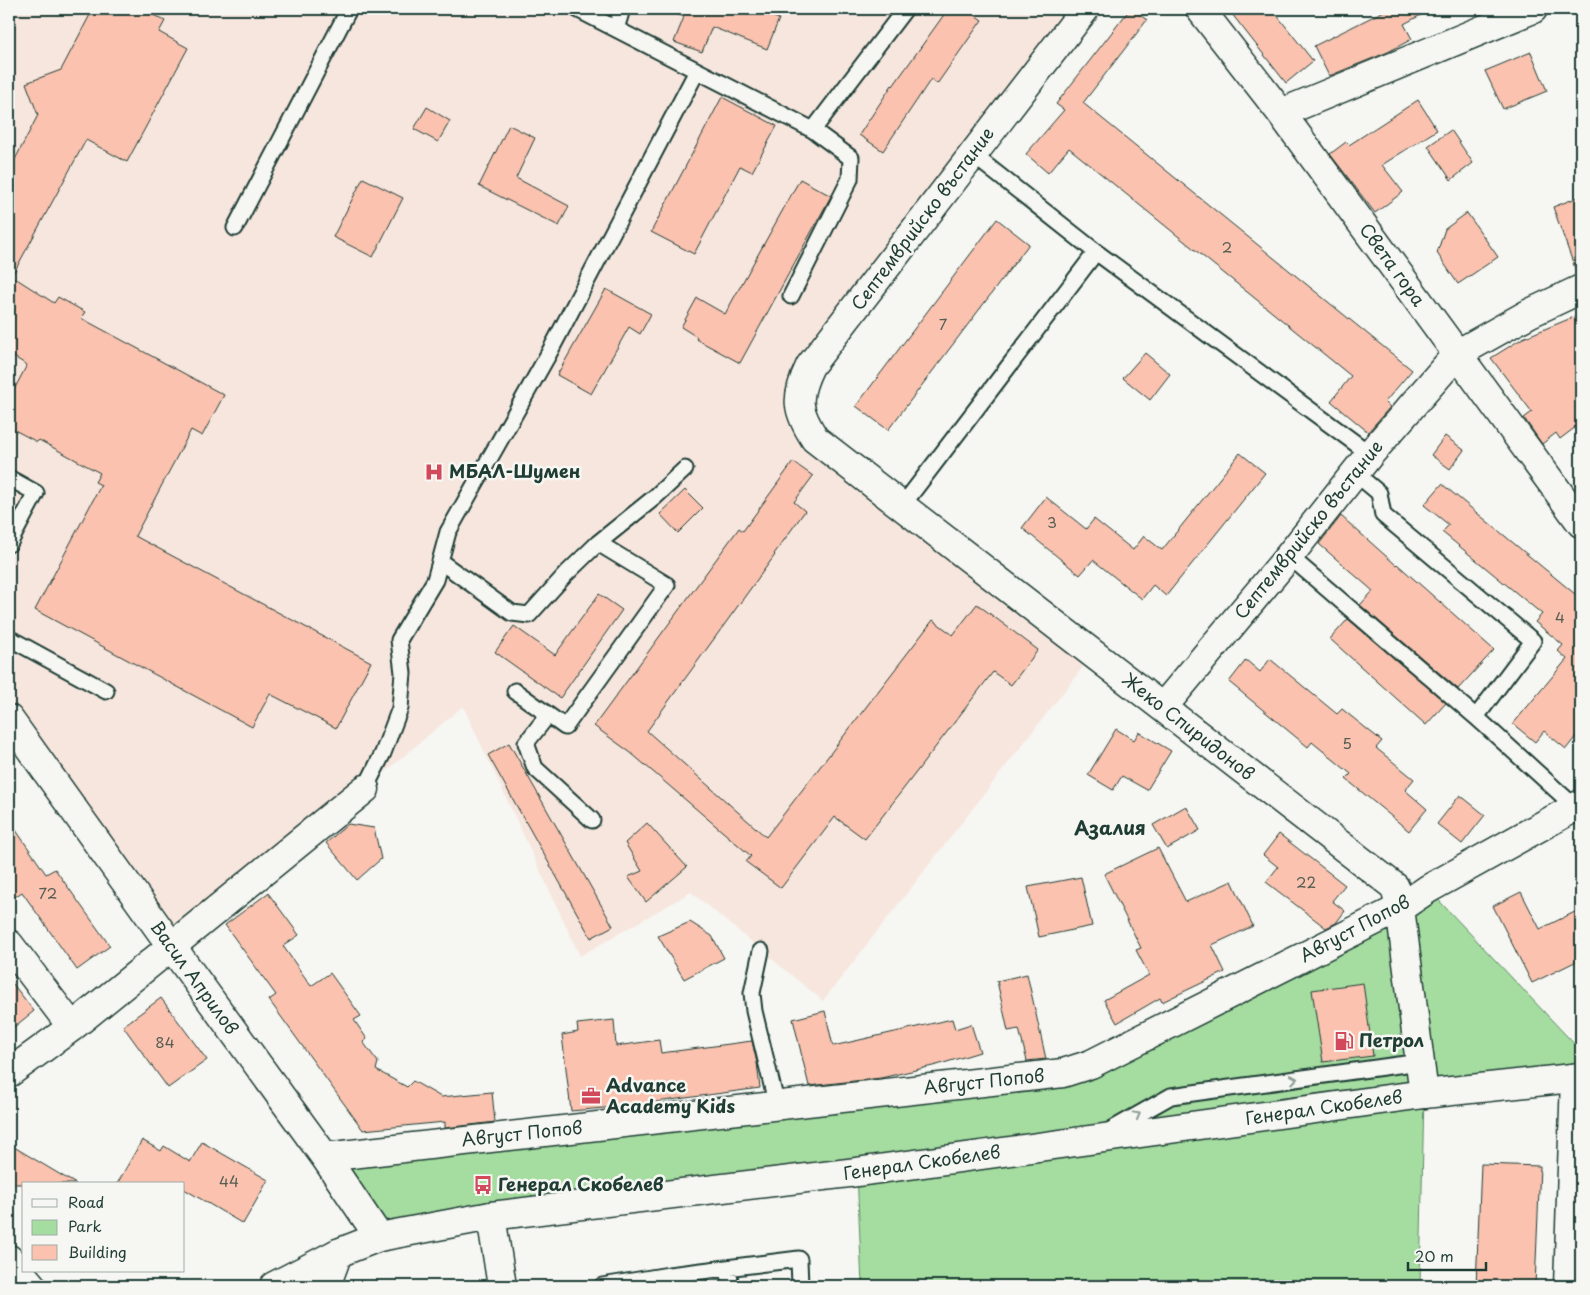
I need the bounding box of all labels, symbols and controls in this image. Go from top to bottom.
street label: Септемврийско въстание [844,121,1000,316]
street label: Света гора [1354,217,1433,312]
house number: 2 [1222,235,1232,258]
house number: 7 [939,312,948,335]
street label: Септемврийско въстание [1227,434,1389,624]
place label: МБАЛ-Шумен [449,457,580,484]
hospital icon: МБАЛ-Шумен [423,461,445,483]
house number: 3 [1047,510,1057,533]
house number: 4 [1555,605,1565,628]
street label: Жеко Спиридонов [1117,666,1261,786]
house number: 5 [1342,731,1352,754]
district label: Азалия [1074,813,1146,841]
house number: 22 [1296,870,1316,893]
house number: 72 [39,881,57,904]
street label: Август Попов [1294,887,1414,968]
street label: Васил Априлов [145,915,246,1040]
place label: Петрол [1359,1026,1424,1053]
house number: 84 [155,1030,175,1053]
fuel station icon: Петрол [1333,1030,1355,1052]
street label: Август Попов [922,1061,1046,1100]
place label: Advance Academy Kids [605,1071,735,1119]
one-way arrow [1290,1074,1298,1085]
street label: Генерал Скобелев [1243,1082,1404,1131]
office icon: Advance Academy Kids [580,1085,602,1107]
one-way arrow [1132,1111,1141,1121]
street label: Август Попов [460,1113,584,1152]
street label: Генерал Скобелев [841,1137,1002,1186]
house number: 44 [219,1169,239,1192]
place label: Генерал Скобелев [498,1170,664,1197]
bus stop icon: Генерал Скобелев [472,1174,494,1196]
legend [22,1182,185,1272]
text: Road [68,1190,104,1213]
text: Park [68,1214,102,1237]
text: Building [68,1240,127,1263]
scale bar [1408,1240,1485,1272]
text: 20 m [1415,1244,1454,1267]

